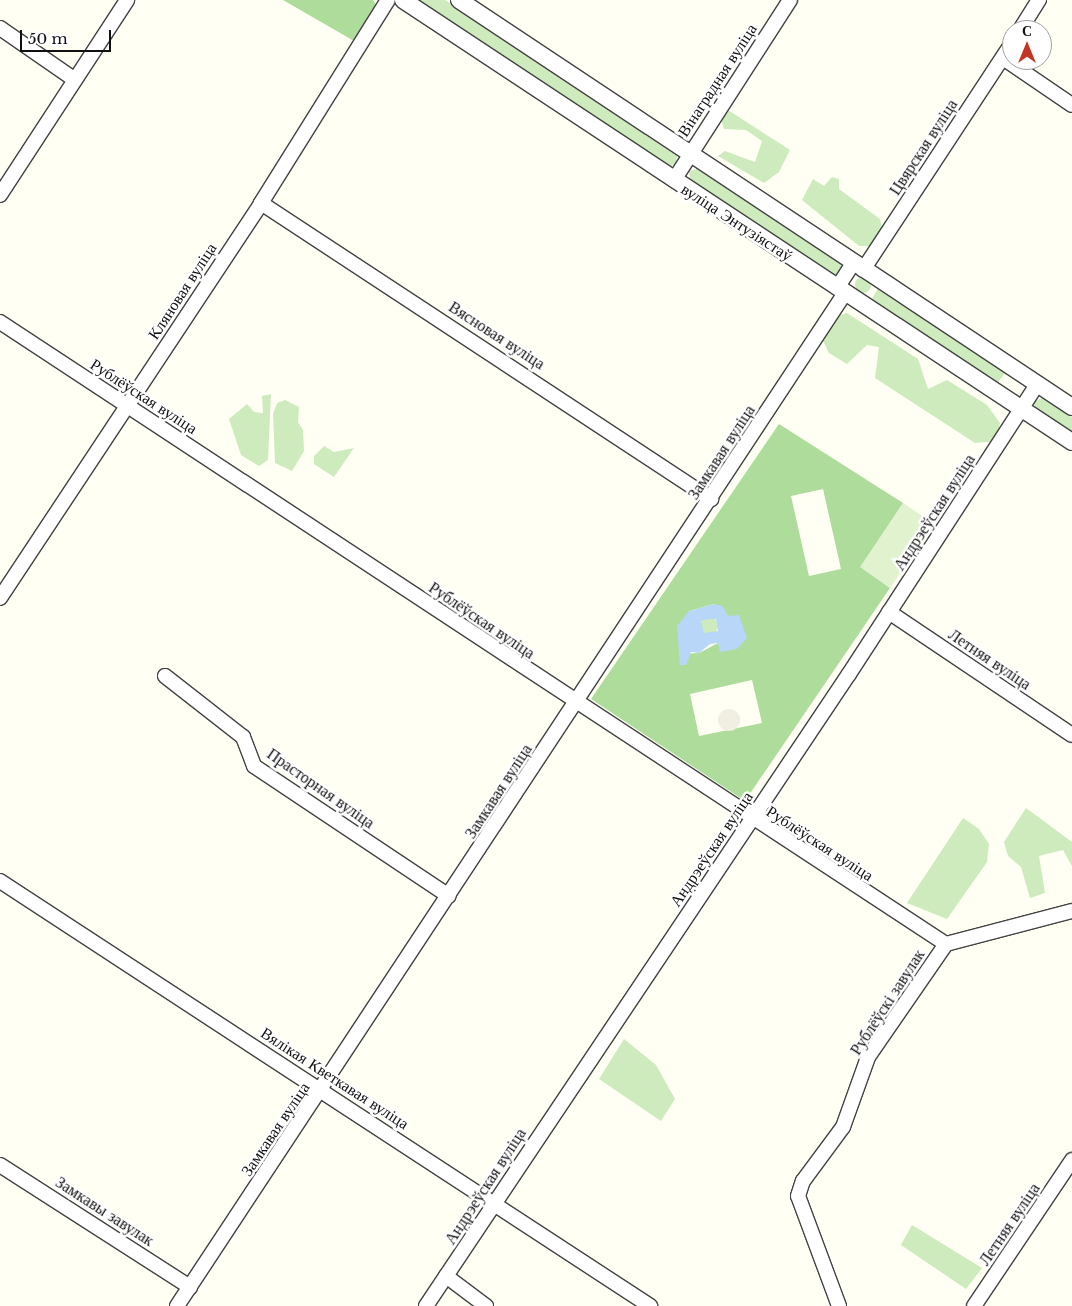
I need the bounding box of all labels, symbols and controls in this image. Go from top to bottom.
scale bar [22,20,114,52]
street label: Вінаградная вуліца [673,20,761,140]
north arrow [1002,20,1052,70]
text: С [1022,22,1032,40]
text: 50 m [28,29,68,48]
street label: Цвярская вуліца [885,96,961,198]
street label: вуліца Энтузіястаў [678,179,796,265]
street label: Кляновая вуліца [144,239,220,343]
street label: Вясновая вуліца [445,297,549,373]
street label: Рублёўская вуліца [87,354,201,438]
street label: Замкавая вуліца [683,401,759,503]
street label: Андрэеўская вуліца [889,450,979,574]
street label: Рублёўская вуліца [425,577,539,663]
street label: Летняя вуліца [945,624,1035,694]
street label: Замкавая вуліца [460,740,536,842]
street label: Прасторная вуліца [264,744,378,832]
street label: Андрэеўская вуліца [665,788,757,910]
street label: Рублёўская вуліца [763,801,877,885]
street label: Рублёўскі завулак [846,946,928,1058]
street label: Вялікая Кветкавая вуліца [257,1023,413,1133]
street label: Замкавая вуліца [237,1079,313,1179]
street label: Андрэеўская вуліца [440,1124,530,1248]
street label: Замкавы завулак [52,1172,158,1250]
street label: Летняя вуліца [974,1179,1044,1269]

